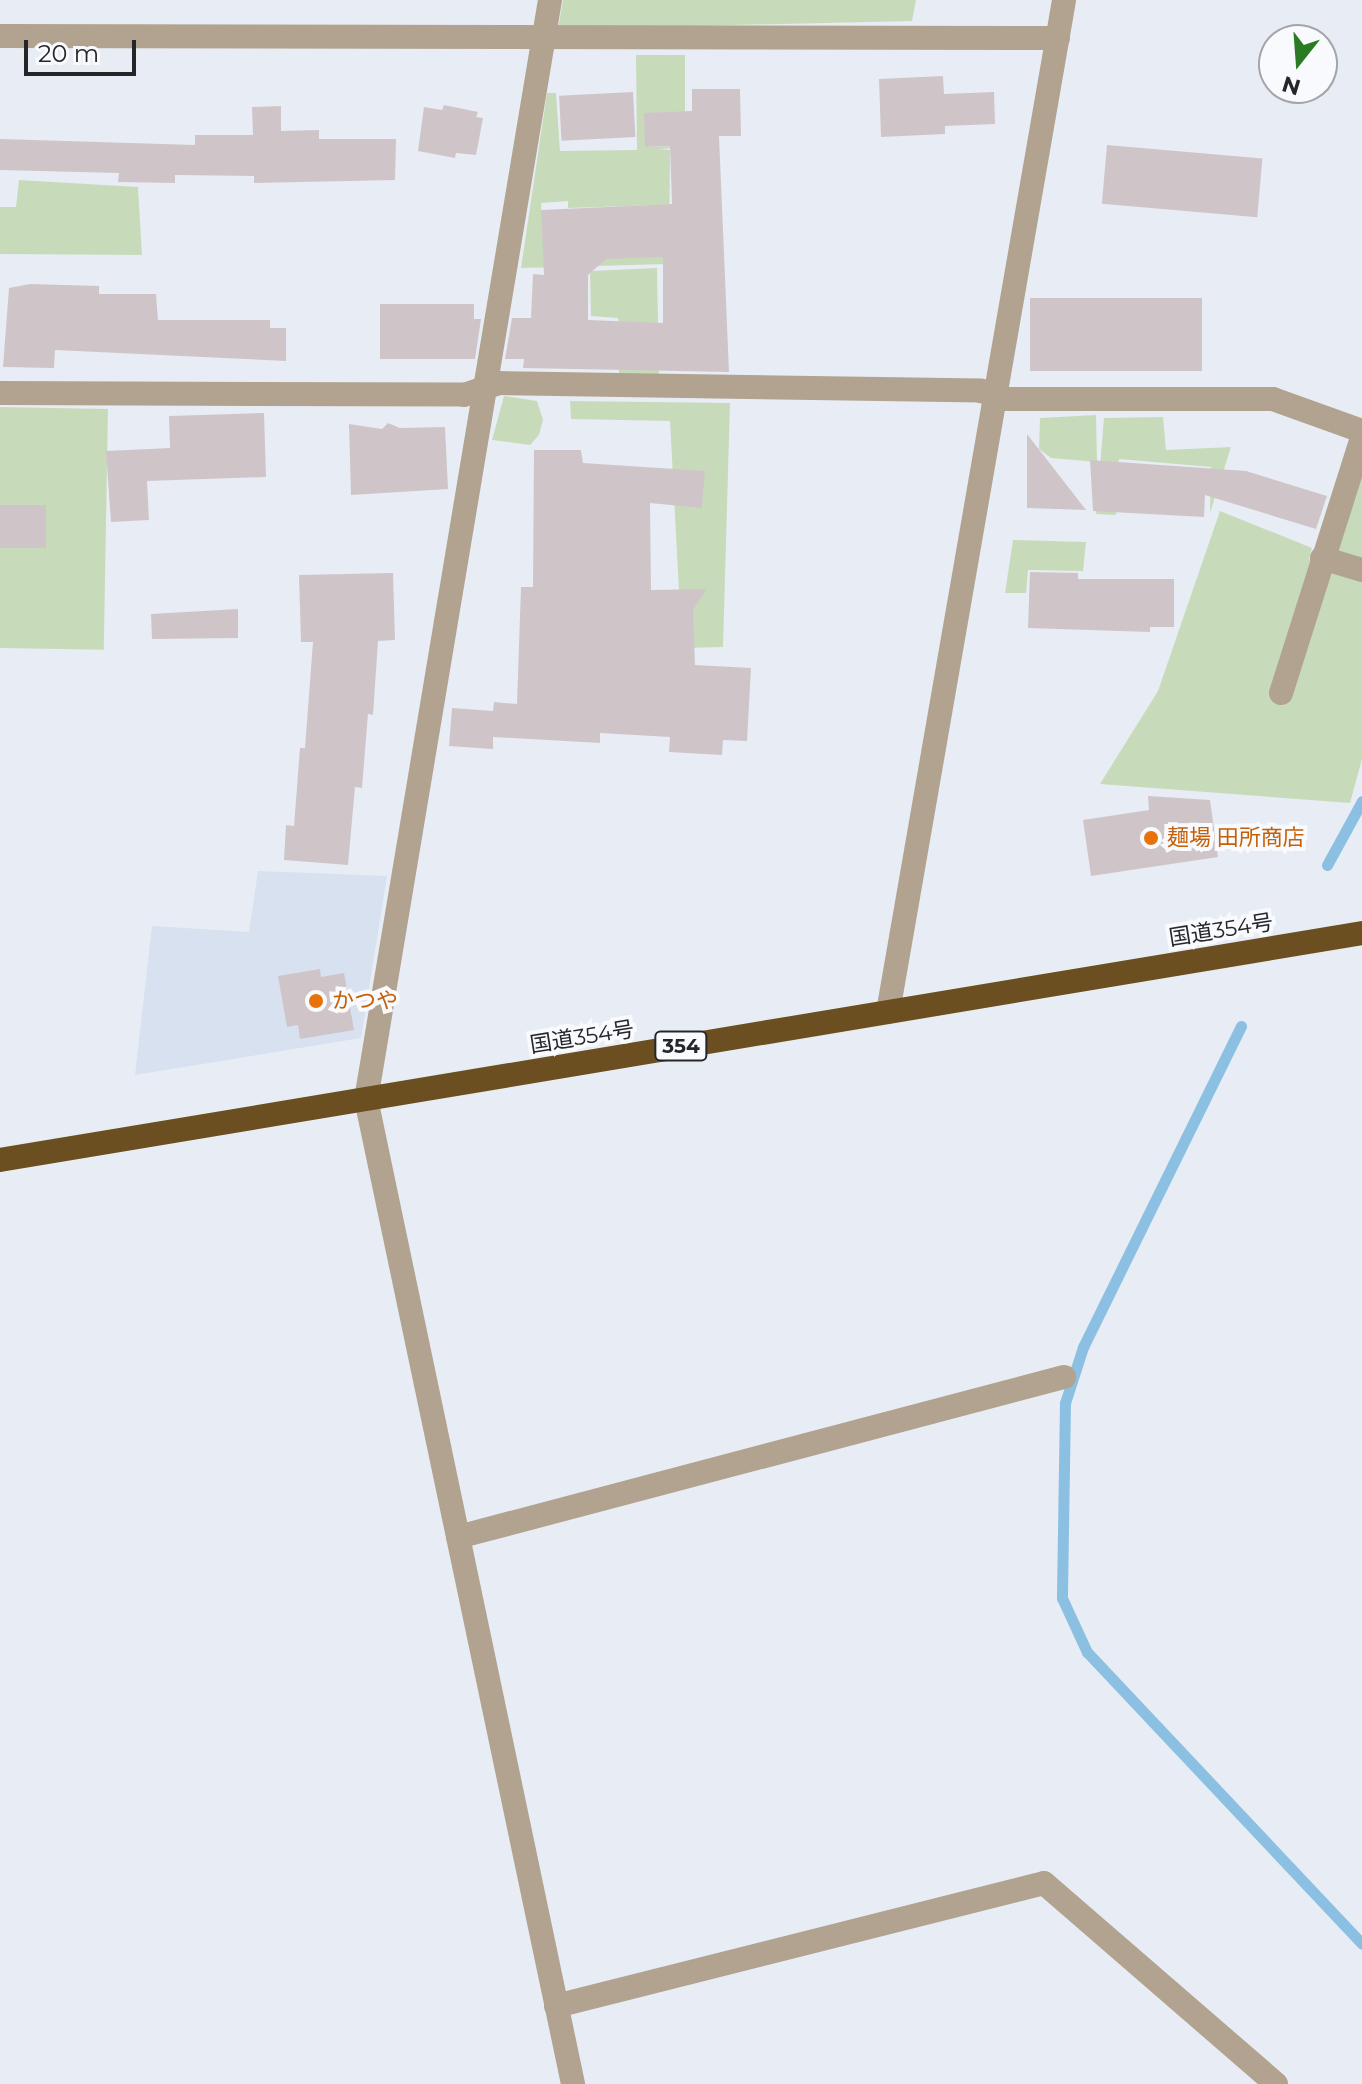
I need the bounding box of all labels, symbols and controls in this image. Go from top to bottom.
scale bar [28,24,140,74]
north arrow [1258,24,1338,104]
text: 20 m [38,39,99,68]
text: N [1279,70,1304,101]
place label: 麺場 田所商店 [1167,825,1305,851]
marker: 麺場 田所商店 [1142,829,1160,847]
street label: 国道354号 [1167,909,1275,951]
place label: かつや [332,988,398,1014]
marker: かつや [307,992,325,1010]
street label: 国道354号 [528,1016,636,1058]
road number: 354 [653,1030,709,1062]

